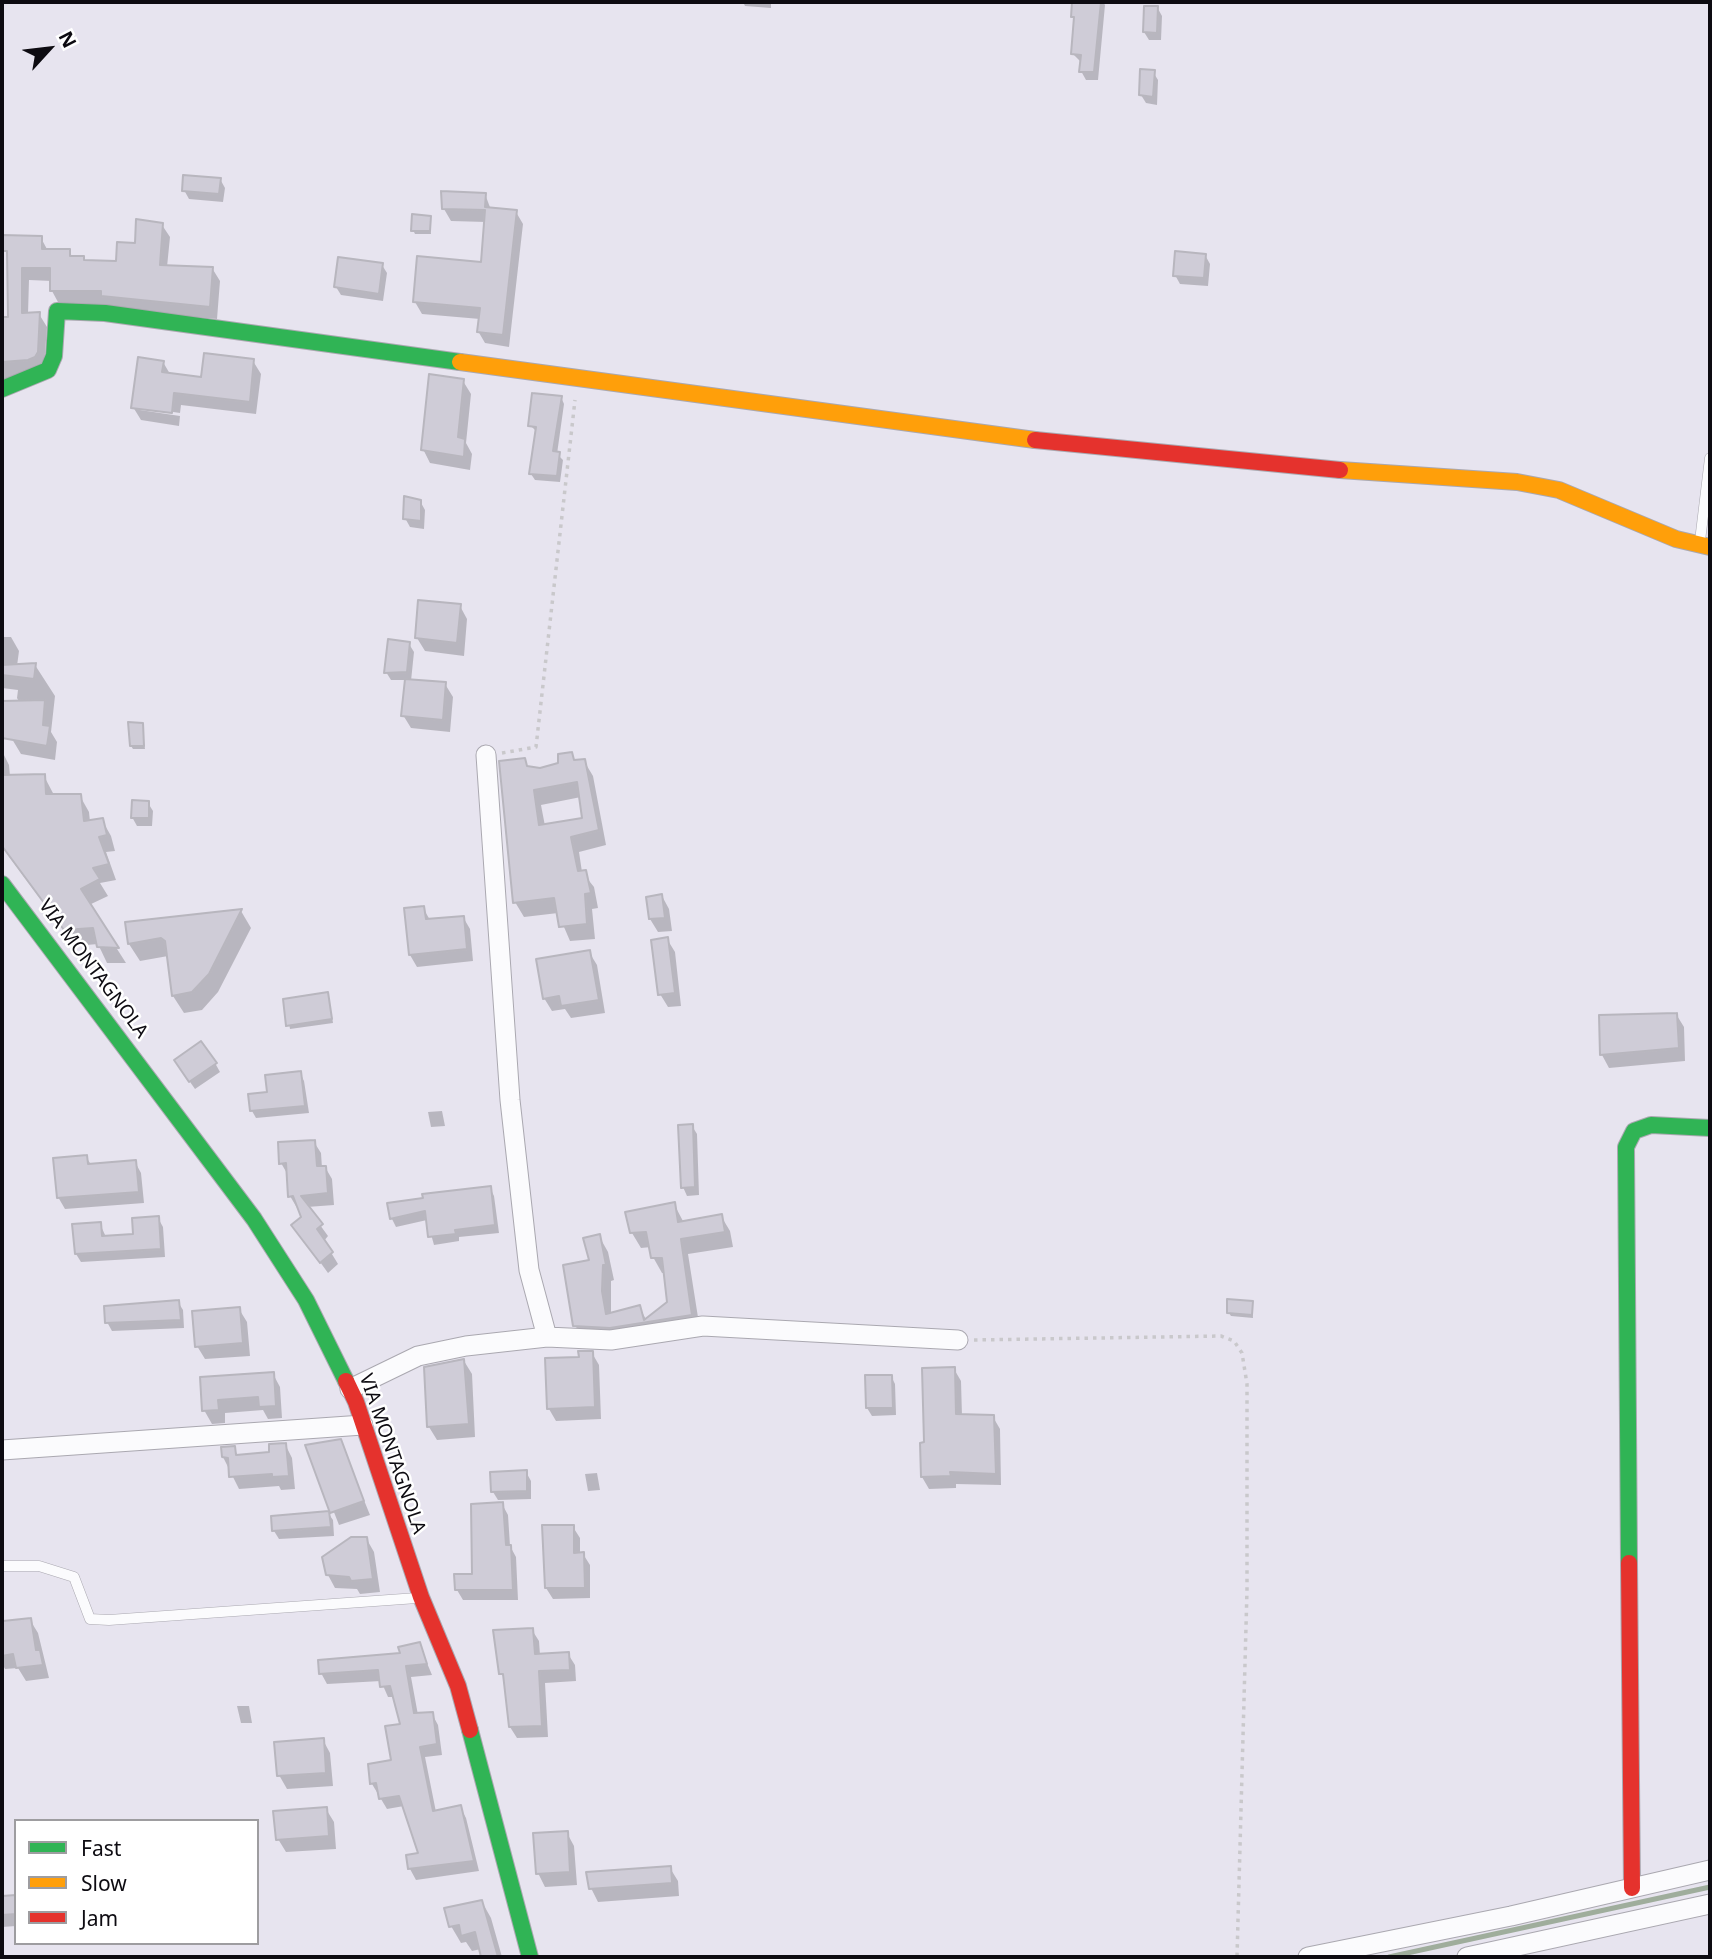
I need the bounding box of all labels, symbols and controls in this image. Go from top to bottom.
north arrow [14,14,84,84]
text: N [53,27,83,52]
street label: VIA MONTAGNOLA [33,895,153,1043]
street label: VIA MONTAGNOLA [354,1371,430,1537]
legend [14,1819,259,1945]
text: Fast [81,1834,121,1862]
text: Slow [81,1869,127,1897]
text: Jam [81,1904,118,1932]

